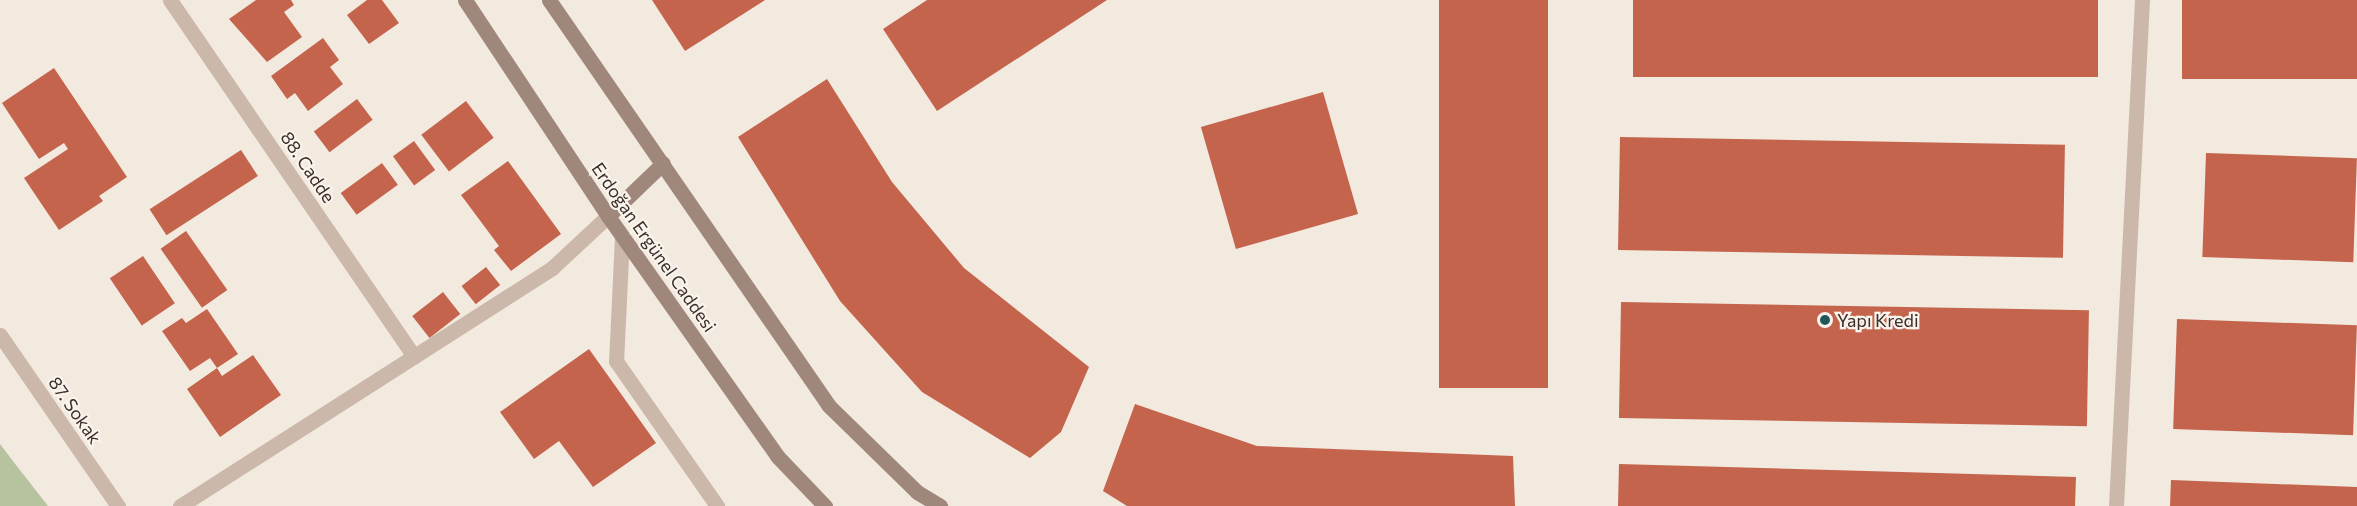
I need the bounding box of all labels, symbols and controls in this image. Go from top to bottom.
street label: 88. Cadde [276,127,340,207]
street label: Erdoğan Ergünel Caddesi [587,158,721,336]
place label: Yapı Kredi [1837,309,1919,331]
marker: Yapı Kredi [1818,313,1832,327]
street label: 87. Sokak [44,372,106,448]

